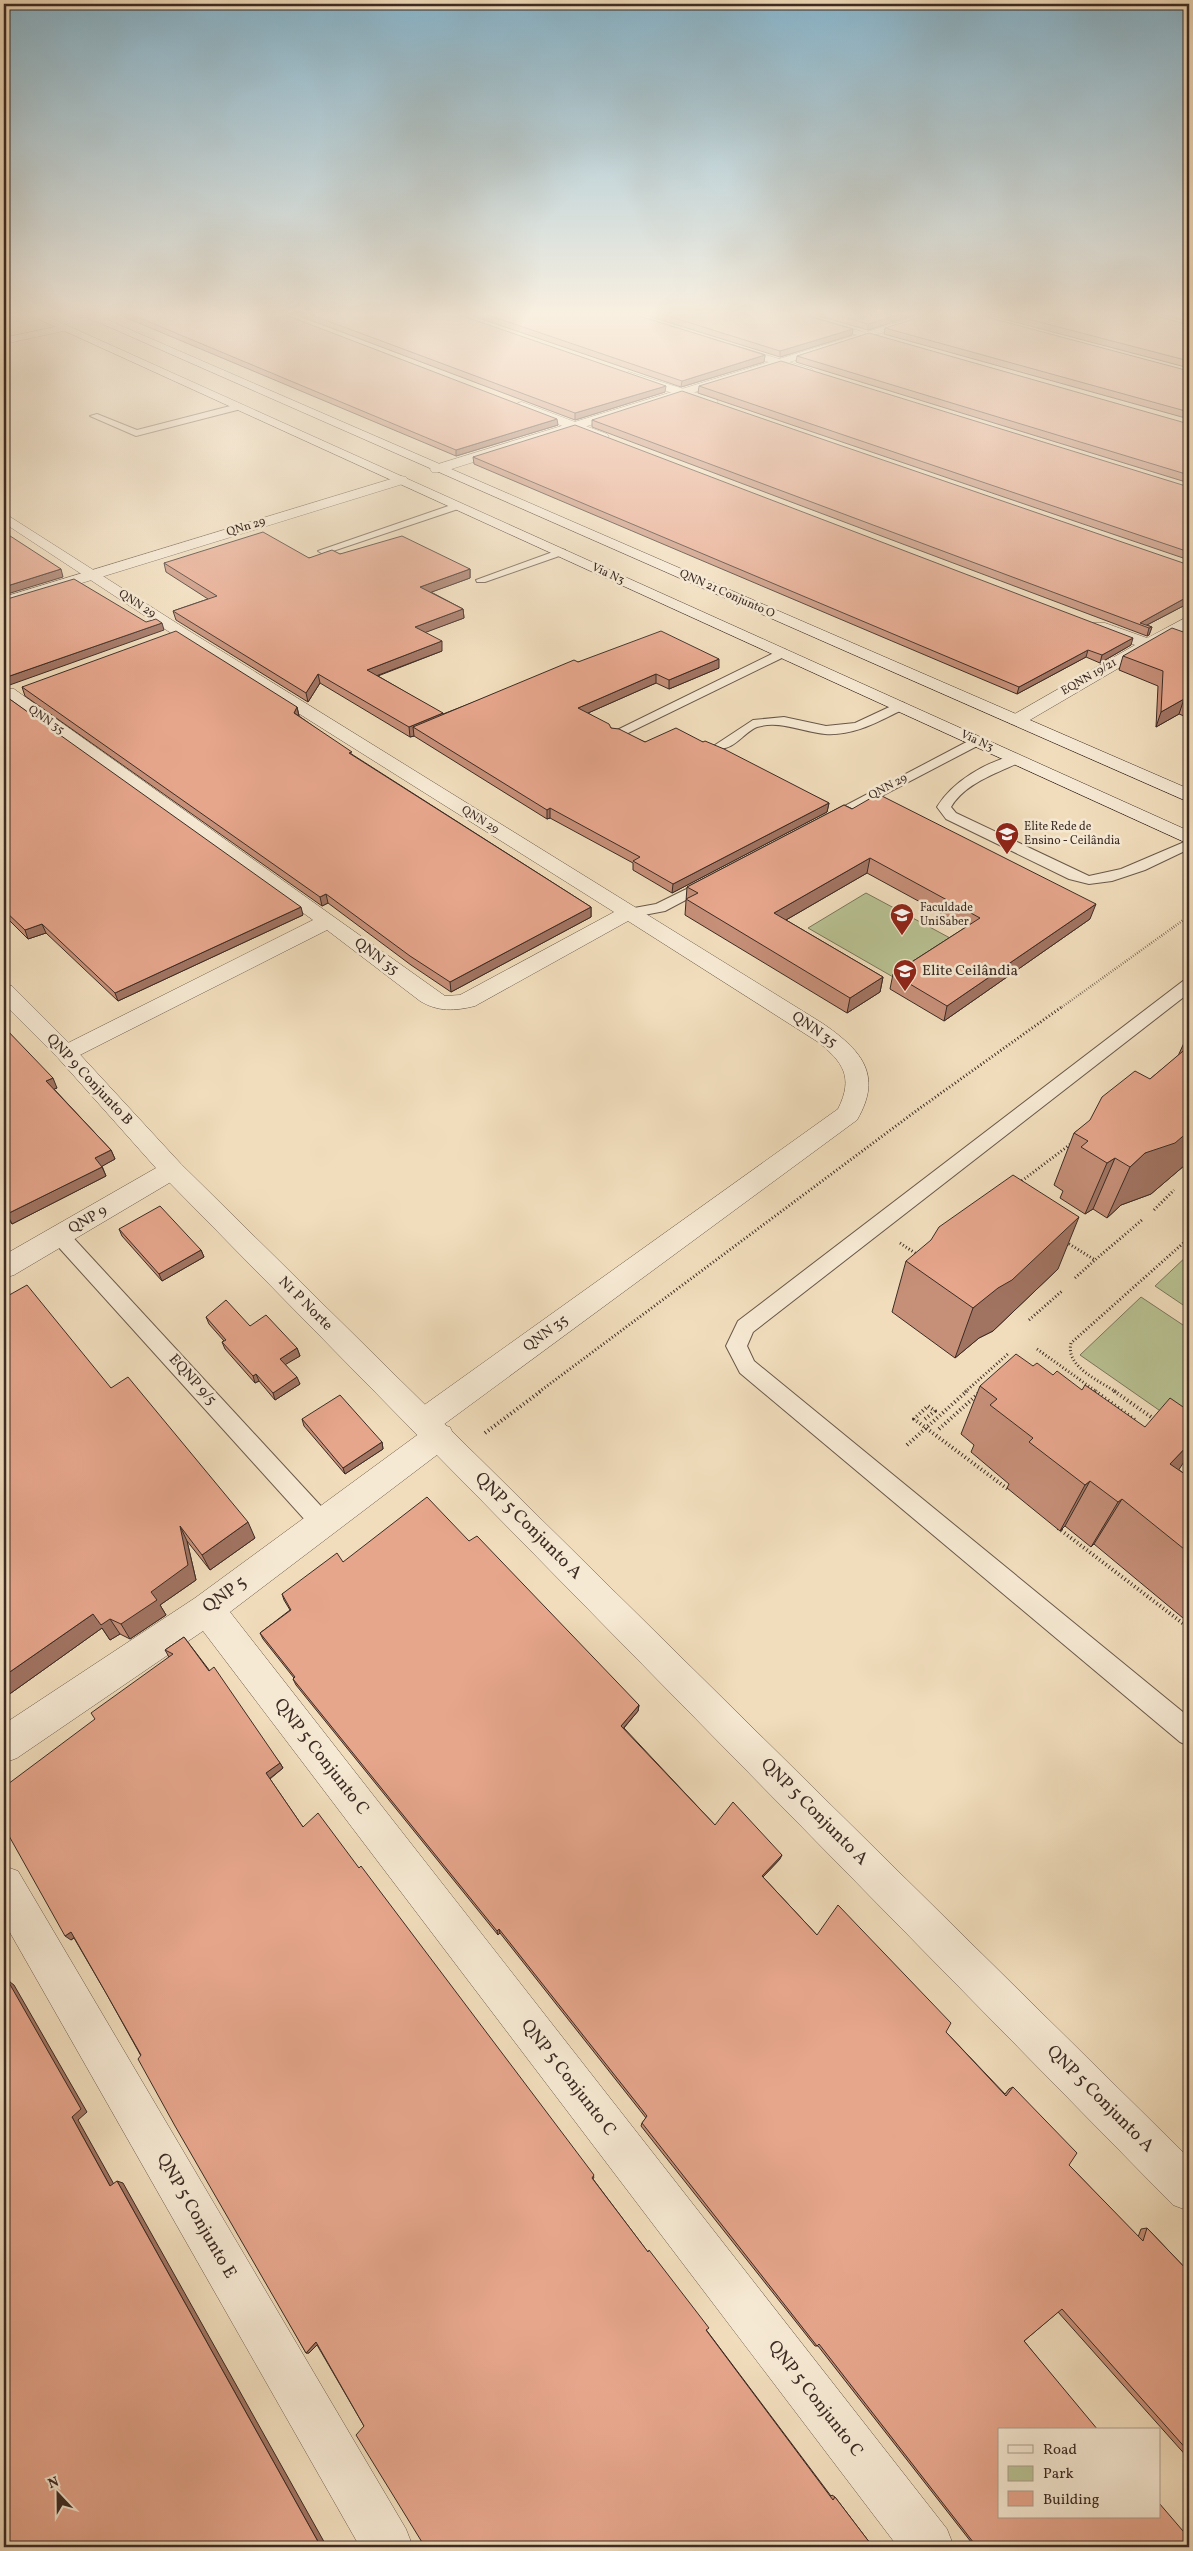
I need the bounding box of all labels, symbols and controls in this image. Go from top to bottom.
street label: QNn 29 [225,514,267,540]
street label: Via N3 [589,559,627,589]
street label: QNN 21 Conjunto O [677,566,777,622]
street label: QNN 29 [115,586,159,622]
street label: EQNN 19/21 [1058,655,1120,699]
street label: QNN 35 [25,702,68,738]
street label: Via N3 [958,726,996,756]
street label: QNN 29 [866,770,910,804]
street label: QNN 29 [458,802,502,838]
place label: Elite Rede de Ensino - Ceilândia [1024,819,1120,849]
school or university icon: Elite Rede de Ensino - Ceilândia [994,821,1020,855]
place label: Faculdade UniSaber [920,900,973,930]
school or university icon: Faculdade UniSaber [889,902,915,936]
street label: QNN 35 [349,933,403,981]
school or university icon: Elite Ceilândia [892,958,918,992]
place label: Elite Ceilândia [922,961,1018,982]
street label: QNN 35 [787,1007,841,1053]
street label: QNP 9 Conjunto B [41,1030,137,1130]
street label: QNP 9 [65,1200,111,1239]
street label: N1 P Norte [273,1272,337,1336]
street label: QNN 35 [519,1310,573,1358]
street label: EQNP 9/5 [163,1350,221,1410]
street label: QNP 5 Conjunto A [469,1467,588,1586]
street label: QNP 5 [198,1570,252,1620]
street label: QNP 5 Conjunto C [267,1693,375,1821]
street label: QNP 5 Conjunto A [755,1753,874,1872]
street label: QNP 5 Conjunto C [514,2014,622,2142]
street label: QNP 5 Conjunto A [1041,2040,1160,2159]
street label: QNP 5 Conjunto E [150,2149,242,2283]
street label: QNP 5 Conjunto C [761,2335,869,2463]
legend [998,2428,1160,2518]
text: Road [1043,2440,1077,2461]
text: Park [1043,2464,1074,2485]
north arrow [32,2468,82,2518]
text: N [45,2473,62,2494]
text: Building [1043,2490,1100,2511]

